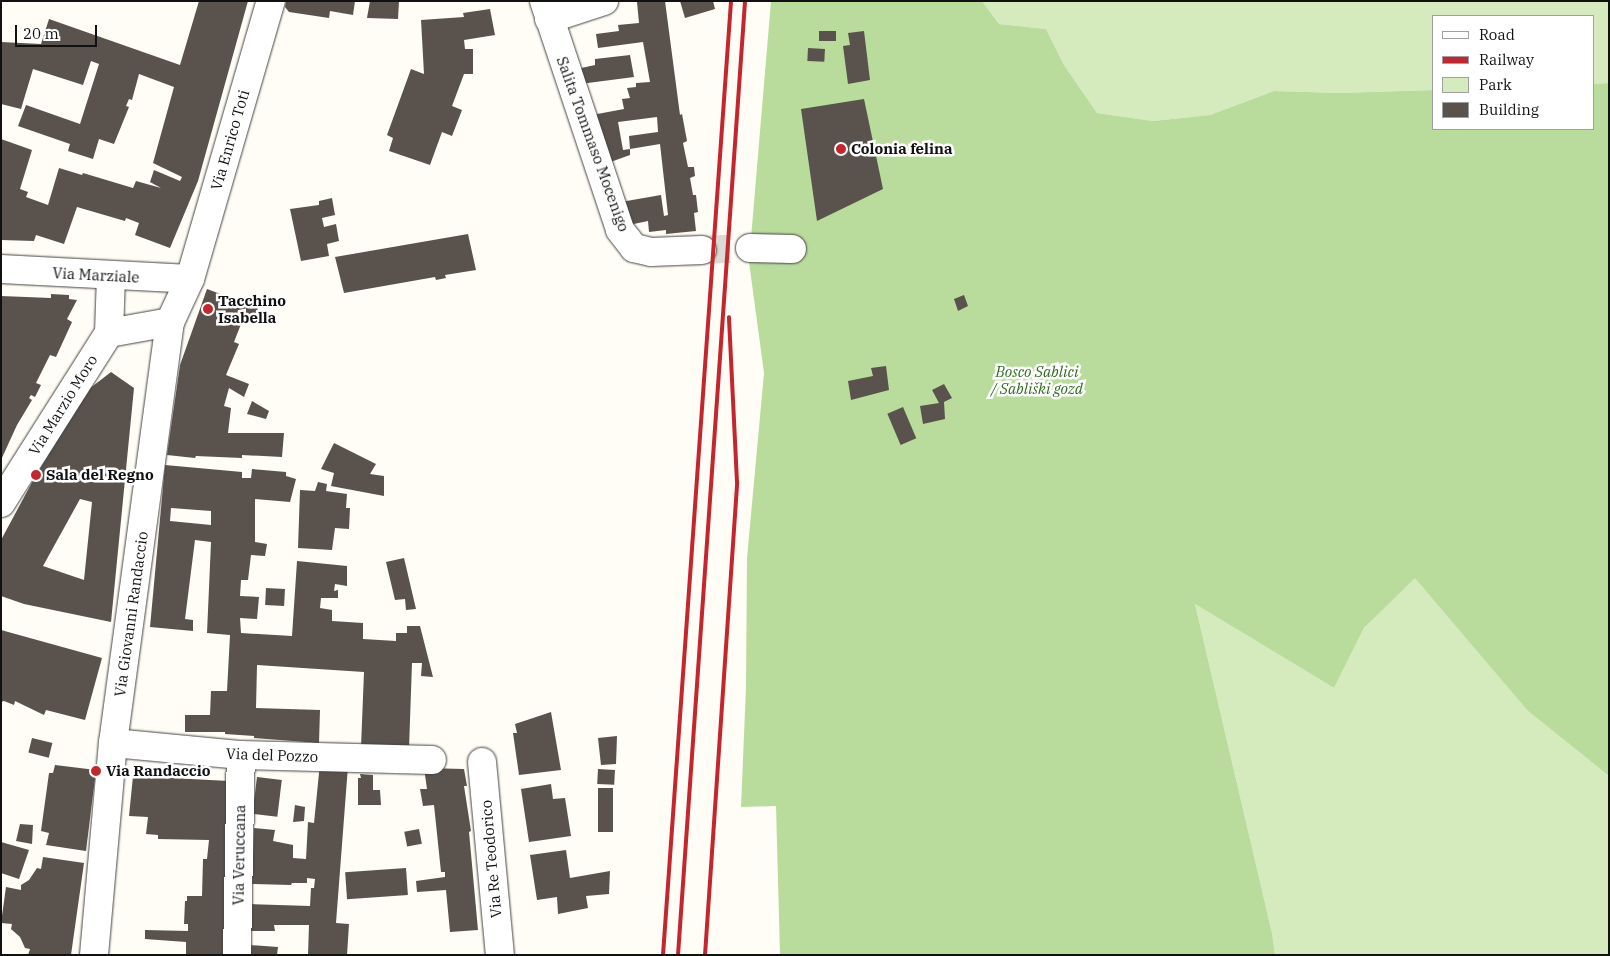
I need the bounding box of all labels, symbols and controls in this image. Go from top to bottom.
scale bar [18,15,100,47]
legend [1432,15,1595,130]
text: 20 m [23,24,59,43]
text: Road [1479,25,1515,44]
text: Railway [1479,50,1534,69]
street label: Salita Tommaso Mocenigo [553,54,633,234]
text: Park [1479,75,1512,94]
street label: Via Enrico Toti [207,88,253,192]
text: Building [1479,100,1539,119]
place label: Colonia felina [851,140,952,158]
marker: Colonia felina [835,143,847,155]
street label: Via Marziale [52,264,140,286]
place label: Tacchino Isabella [218,291,286,326]
marker: Tacchino Isabella [202,303,214,315]
street label: Via Marzio Moro [25,352,101,458]
park label: Bosco Sablici / Sabliški gozd [991,362,1083,397]
place label: Sala del Regno [46,466,154,484]
marker: Sala del Regno [30,469,42,481]
street label: Via Giovanni Randaccio [110,530,152,698]
street label: Via del Pozzo [226,744,318,766]
place label: Via Randaccio [106,762,210,780]
marker: Via Randaccio [90,765,102,777]
street label: Via Re Teodorico [477,799,505,919]
street label: Via Veruccana [229,804,249,906]

